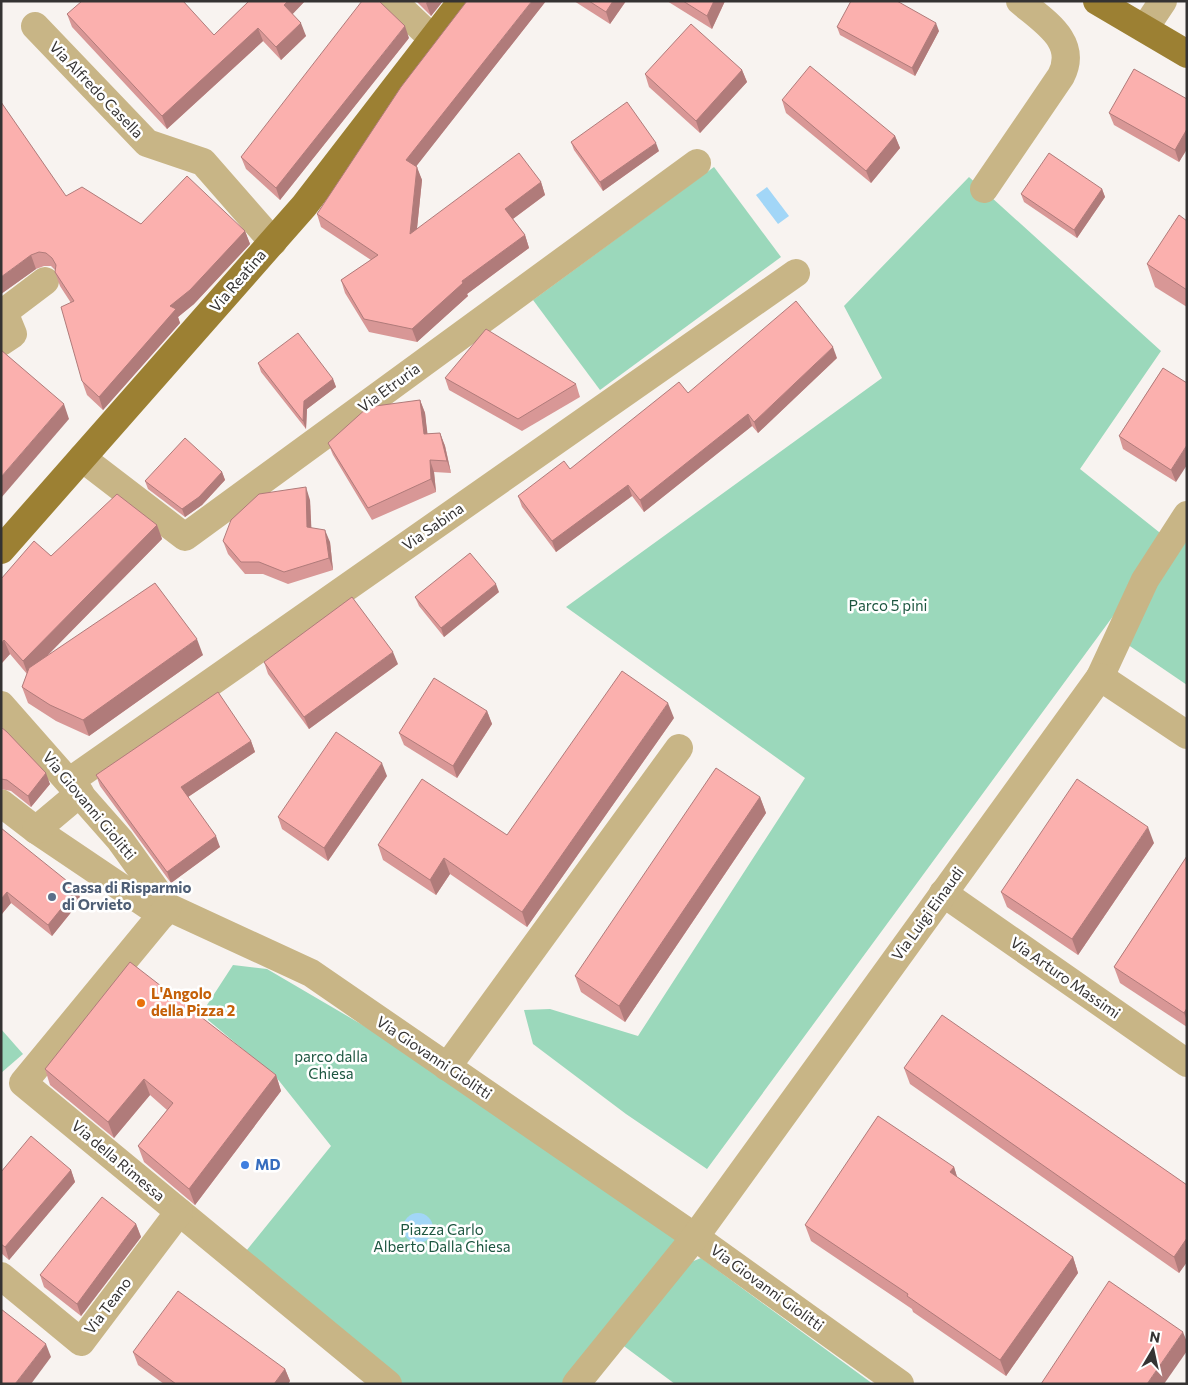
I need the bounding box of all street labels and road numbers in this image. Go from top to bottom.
street label: Via Alfredo Casella [46,37,147,141]
street label: Via Reatina [205,246,269,315]
street label: Via Etruria [354,359,423,416]
street label: Via Sabina [398,499,467,554]
street label: Via Giovanni Giolitti [39,748,140,863]
street label: Via Luigi Einaudi [887,863,967,963]
street label: Via Arturo Massimi [1007,933,1124,1022]
street label: Via Giovanni Giolitti [373,1012,496,1102]
street label: Via della Rimessa [68,1116,169,1204]
street label: Via Giovanni Giolitti [708,1240,828,1334]
street label: Via Teano [80,1273,134,1337]

